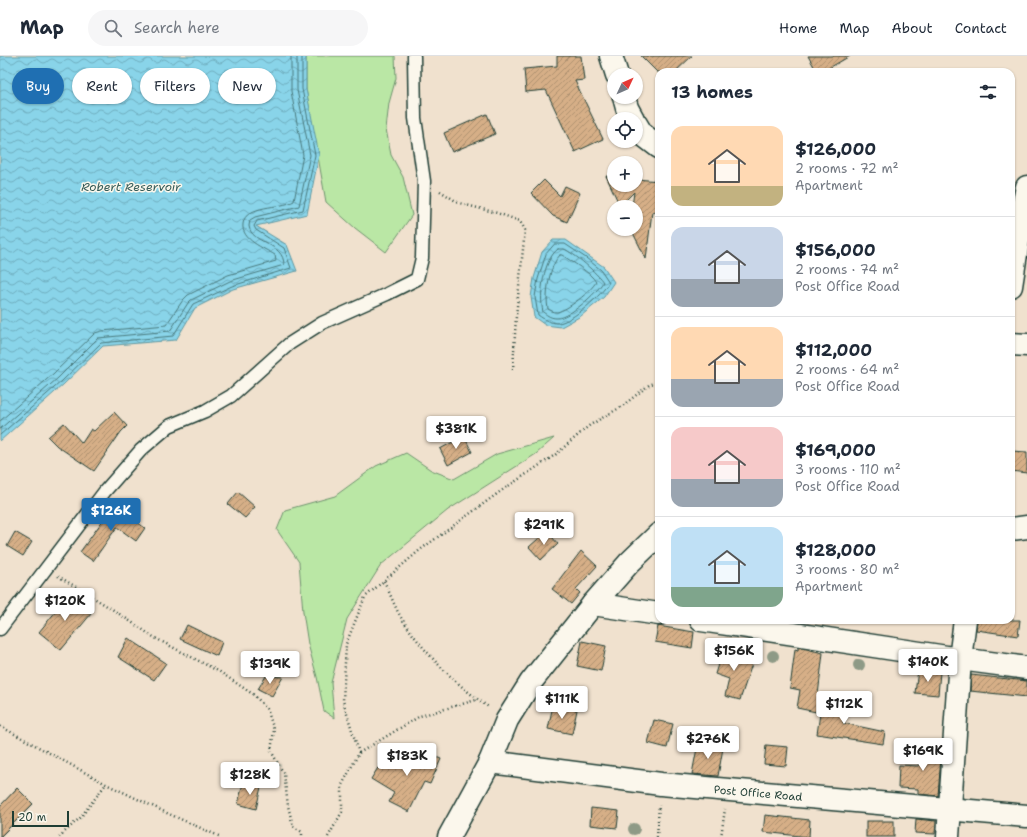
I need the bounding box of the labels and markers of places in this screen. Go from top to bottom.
pin: $381K [428,416,484,450]
pin: $126K [83,498,139,532]
pin: $291K [516,512,572,546]
pin: $120K [37,588,93,622]
pin: $156K [706,638,762,672]
pin: $140K [900,649,956,683]
pin: $139K [242,651,298,685]
pin: $111K [534,686,590,720]
pin: $112K [816,691,872,725]
pin: $276K [680,726,736,760]
pin: $169K [895,738,951,772]
pin: $183K [379,743,435,777]
pin: $128K [222,762,278,796]

